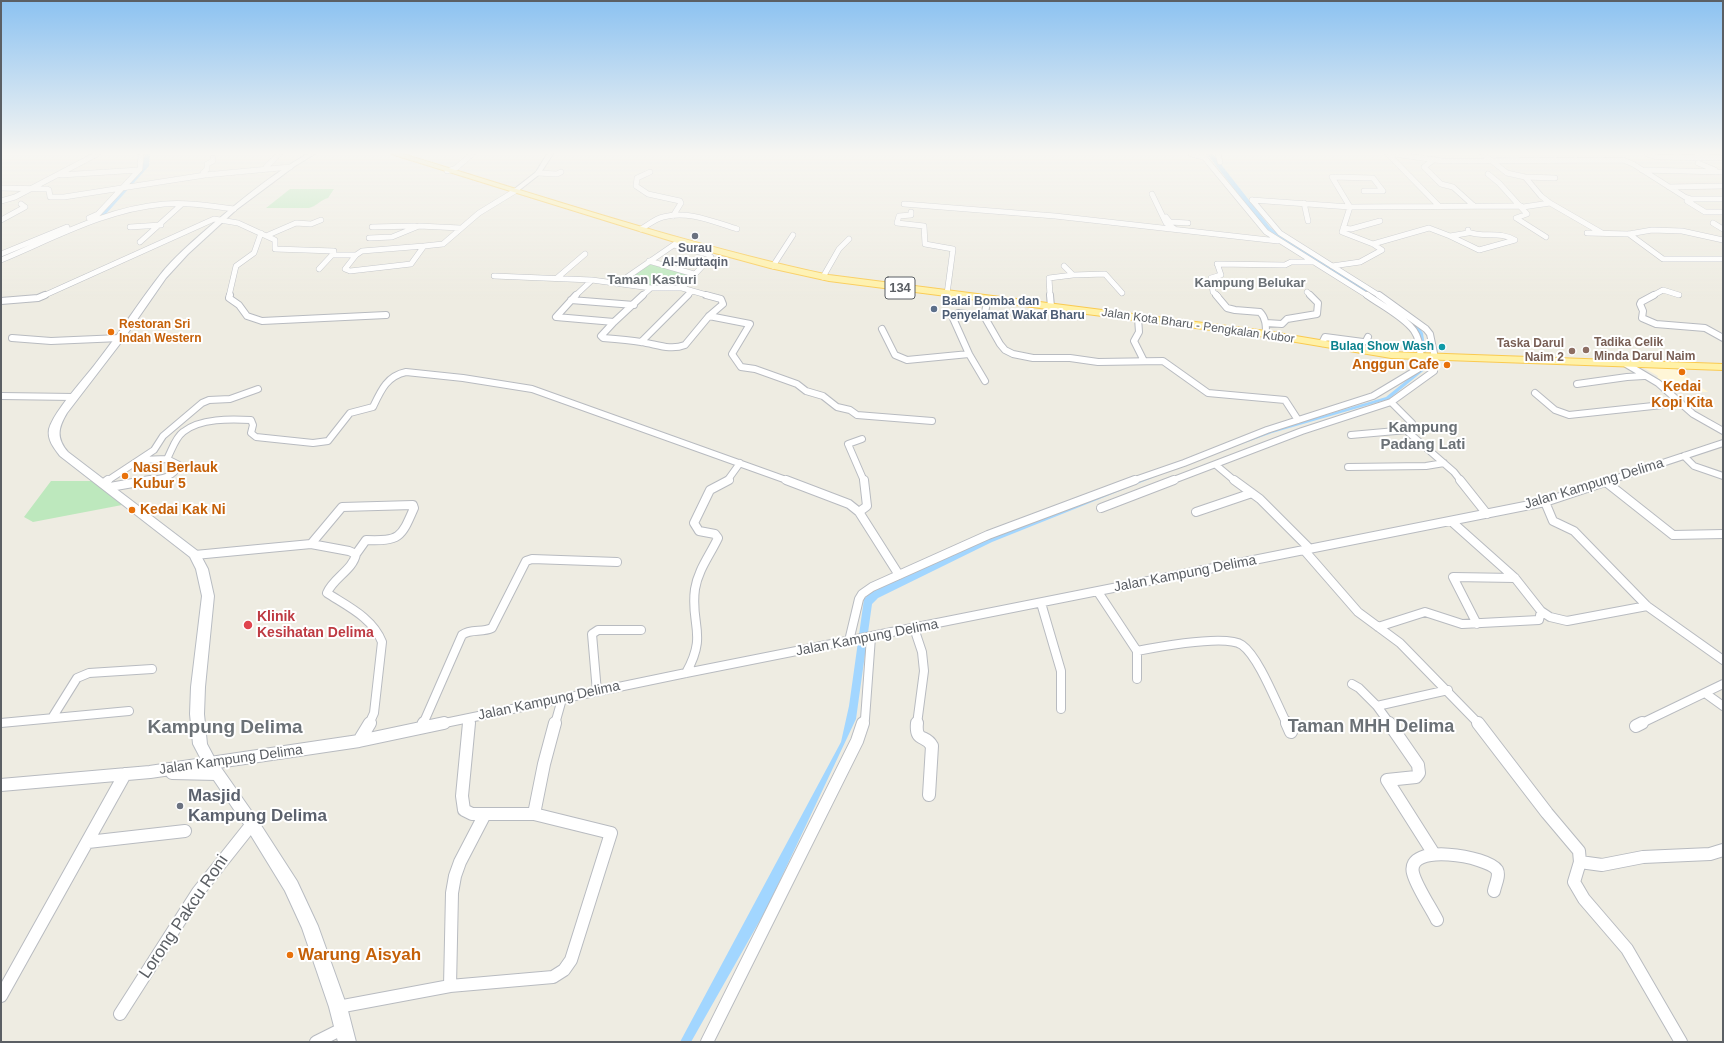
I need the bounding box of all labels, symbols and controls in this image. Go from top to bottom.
marker: Surau Al-Muttaqin [690,231,700,241]
place label: Surau Al-Muttaqin [662,242,728,270]
district label: Taman Kasturi [607,272,697,288]
district label: Kampung Belukar [1194,275,1306,291]
road number: 134 [885,277,915,299]
place label: Balai Bomba dan Penyelamat Wakaf Bharu [942,295,1085,323]
marker: Balai Bomba dan Penyelamat Wakaf Bharu [929,304,939,314]
street label: Jalan Kota Bharu - Pengkalan Kubor [1101,305,1295,347]
place label: Restoran Sri Indah Western [119,318,201,346]
marker: Restoran Sri Indah Western [106,327,116,337]
place label: Tadika Celik Minda Darul Naim [1594,336,1695,364]
place label: Taska Darul Naim 2 [1497,337,1564,365]
place label: Bulaq Show Wash [1330,340,1434,354]
marker: Bulaq Show Wash [1437,342,1447,352]
marker: Tadika Celik Minda Darul Naim [1581,345,1591,355]
marker: Taska Darul Naim 2 [1567,346,1577,356]
place label: Anggun Cafe [1352,357,1439,373]
marker: Anggun Cafe [1442,360,1452,370]
marker: Kedai Kopi Kita [1677,367,1687,377]
place label: Kedai Kopi Kita [1651,379,1713,412]
district label: Kampung Padang Lati [1380,419,1466,454]
street label: Jalan Kampung Delima [1522,455,1666,513]
place label: Nasi Berlauk Kubur 5 [133,460,218,492]
marker: Nasi Berlauk Kubur 5 [120,471,130,481]
place label: Kedai Kak Ni [140,502,226,518]
marker: Kedai Kak Ni [127,505,137,515]
street label: Jalan Kampung Delima [1112,552,1258,596]
place label: Klinik Kesihatan Delima [257,609,374,642]
street label: Jalan Kampung Delima [794,616,940,660]
marker: Klinik Kesihatan Delima [242,619,254,631]
street label: Jalan Kampung Delima [476,678,622,724]
district label: Taman MHH Delima [1288,716,1454,738]
district label: Kampung Delima [147,717,303,739]
street label: Jalan Kampung Delima [158,742,304,778]
place label: Masjid Kampung Delima [188,786,327,826]
marker: Masjid Kampung Delima [175,801,185,811]
street label: Lorong Pakcu Roni [135,851,233,983]
place label: Warung Aisyah [298,945,421,965]
marker: Warung Aisyah [285,950,295,960]

